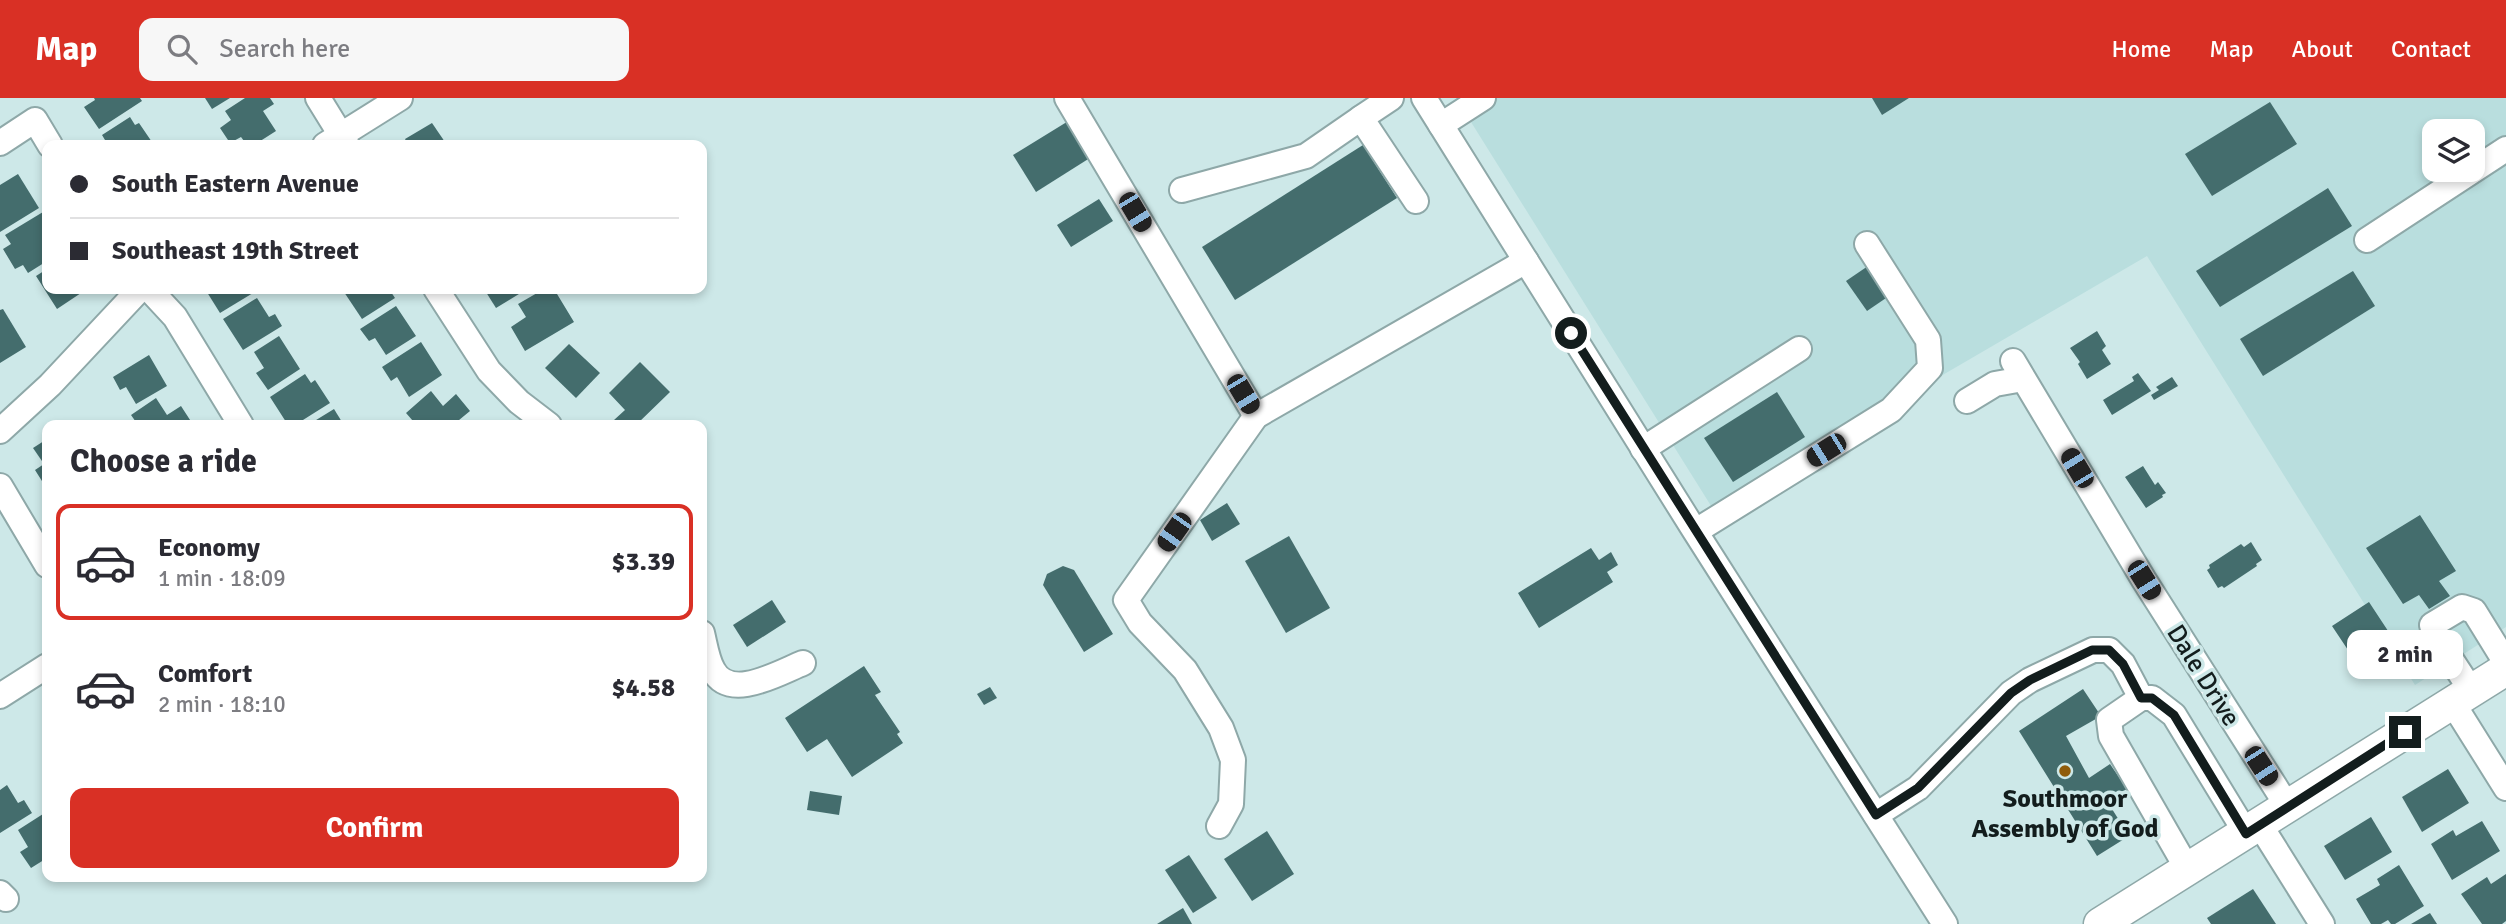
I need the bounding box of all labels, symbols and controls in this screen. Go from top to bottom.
search box [139,18,629,81]
text: Map [35,29,97,70]
icon: search [163,30,201,68]
text: Search here [219,33,350,65]
text: Home [2111,34,2171,64]
text: Map [2209,34,2254,64]
text: About [2292,34,2353,64]
text: Contact [2391,34,2471,64]
map controls [2422,119,2485,182]
button: layers [2422,119,2485,182]
text: South Eastern Avenue [112,168,359,200]
car [1116,189,1155,235]
text: Southeast 19th Street [112,235,359,267]
route start [1555,317,1587,349]
car [1224,371,1263,417]
car [1803,430,1850,470]
text: Choose a ride [70,442,257,481]
car [2058,445,2097,491]
car [1154,509,1195,555]
icon: car [74,531,137,594]
text: Economy [158,532,260,564]
text: $3.39 [611,546,675,578]
car [2124,557,2165,603]
text: 1 min · 18:09 [158,564,286,593]
street label: Dale Drive [2159,619,2247,732]
callout: 2 min [2347,630,2463,680]
text: 2 min [2377,640,2433,669]
icon: car [74,657,137,720]
text: Comfort [158,658,252,690]
text: $4.58 [611,672,675,704]
text: 2 min · 18:10 [158,690,286,719]
route end [2389,716,2421,748]
car [2241,743,2282,789]
marker: Southmoor Assembly of God [2057,763,2073,779]
place label: Southmoor Assembly of God [1971,783,2159,845]
button: Confirm [70,788,679,868]

